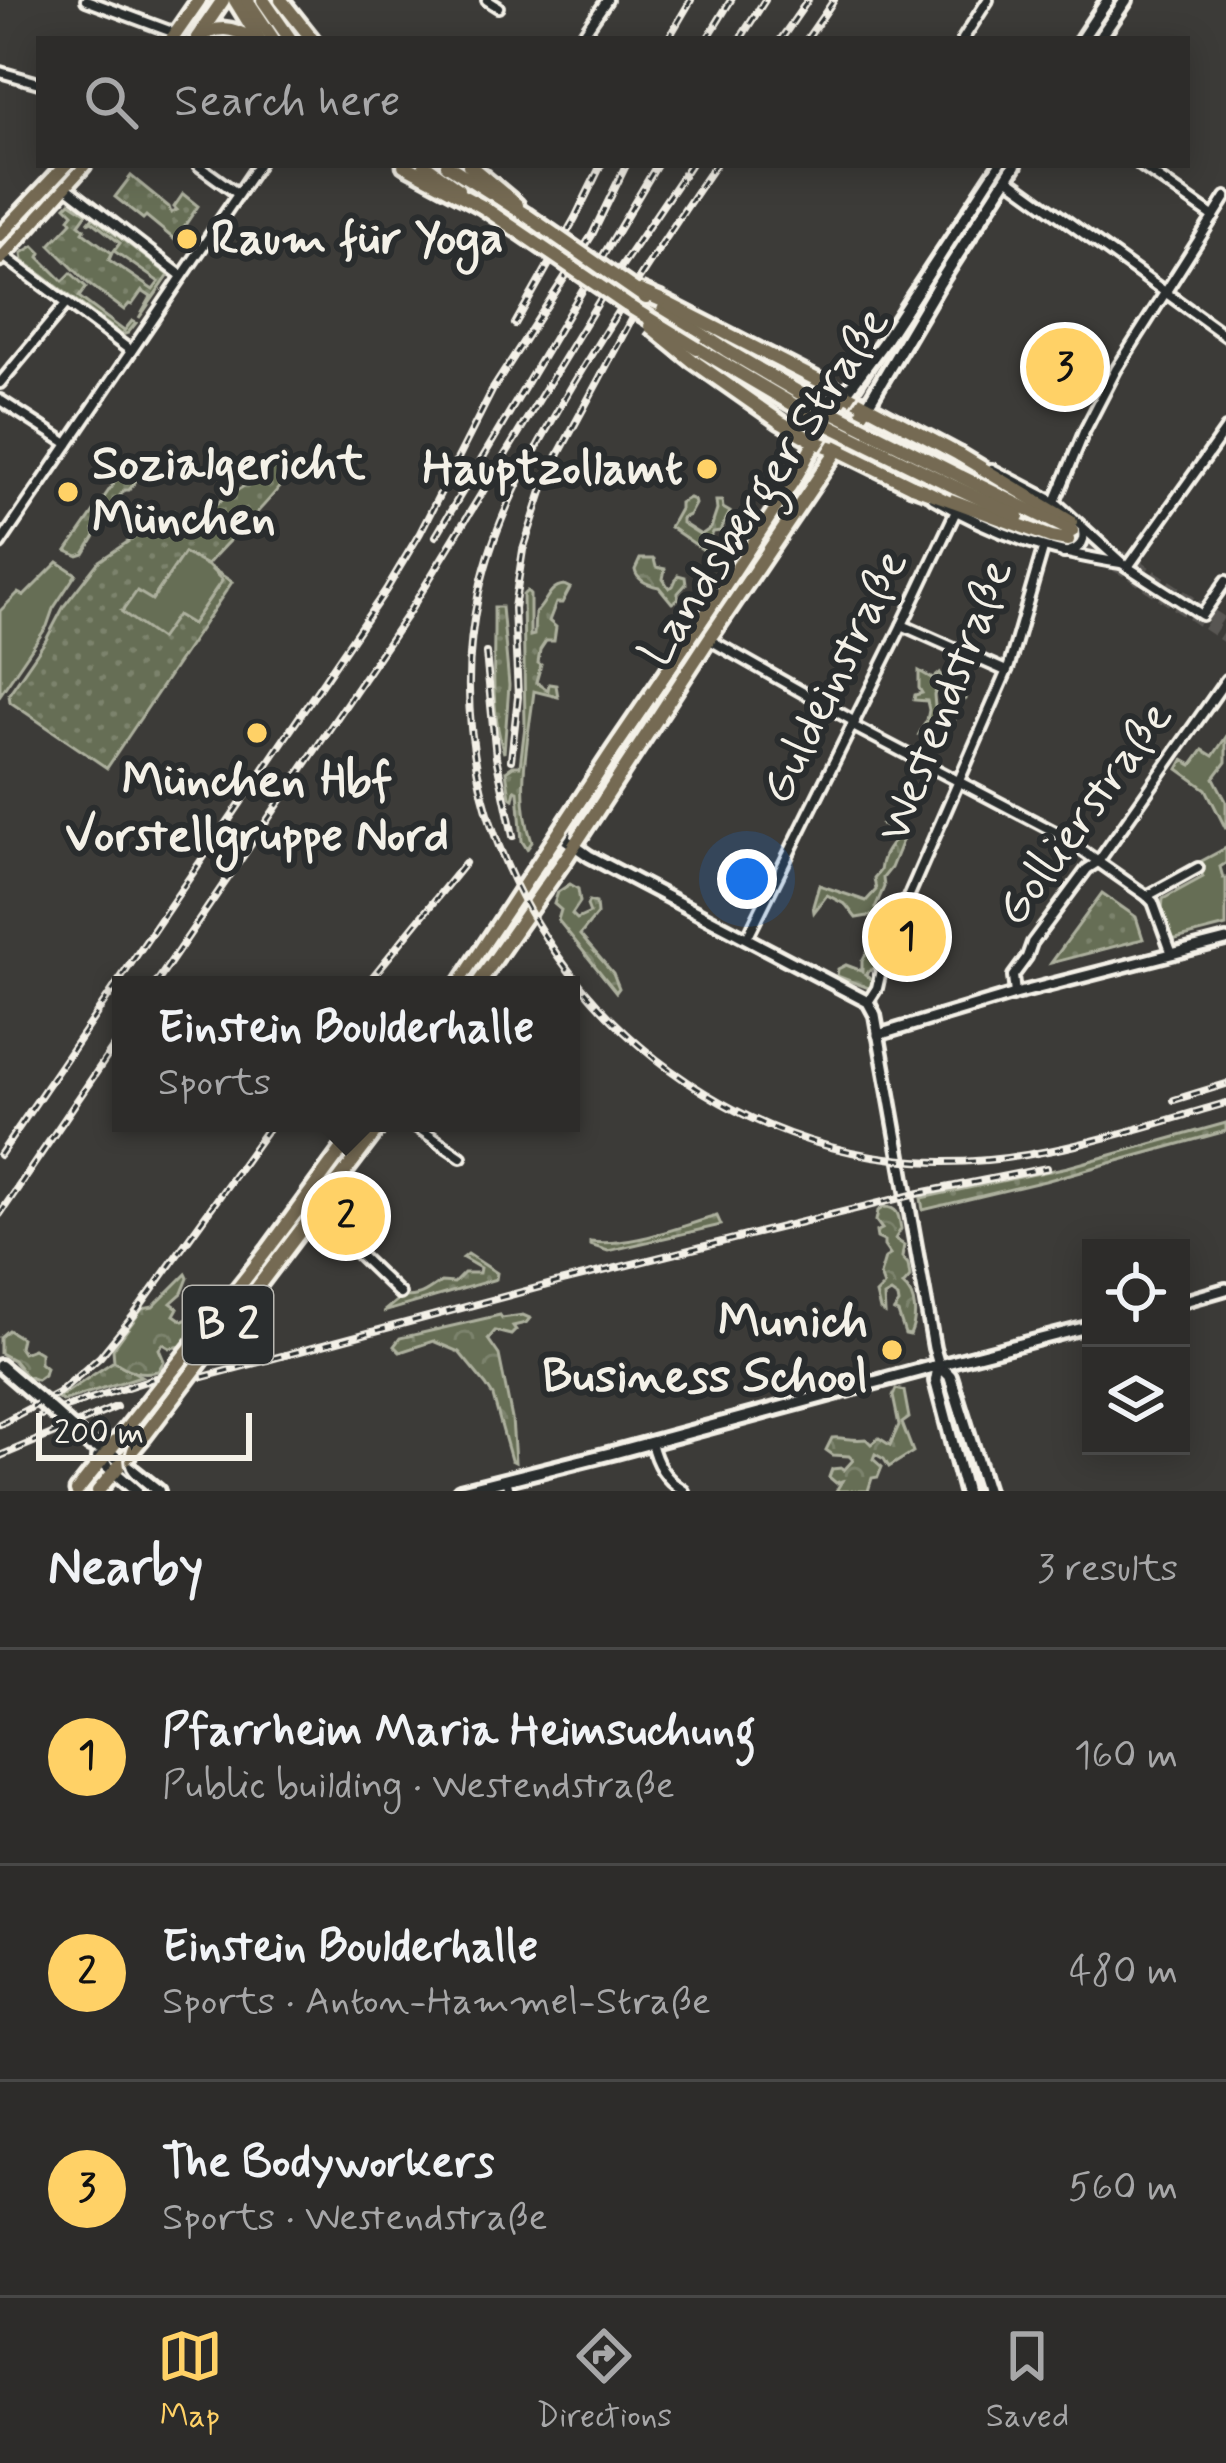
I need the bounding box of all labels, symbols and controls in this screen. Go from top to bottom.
search box [36,36,1190,168]
icon: search [78,69,144,135]
text: Search here [174,73,401,132]
place label: Raum für Yoga [211,208,504,275]
marker: Raum für Yoga [174,226,200,252]
street label: Landsberger Straße [625,295,909,682]
pin: 3 [1026,322,1104,412]
place label: Sozialgericht München [92,433,366,551]
place label: Hauptzollamt [422,438,683,501]
marker: Hauptzollamt [694,456,720,482]
marker: Sozialgericht München [55,479,81,505]
street label: Guldeinstraße [746,539,924,815]
street label: Westendstraße [863,550,1029,852]
street label: Gollierstraße [982,689,1188,939]
marker: München Hbf Vorstellgruppe Nord [244,720,270,746]
place label: München Hbf Vorstellgruppe Nord [65,750,449,872]
your location [717,849,777,909]
pin: 1 [868,892,946,982]
popup [112,976,580,1132]
text: Einstein Boulderhalle [158,999,534,1058]
text: Sports [158,1058,271,1109]
pin: 2 [307,1171,385,1261]
map controls [1082,1239,1190,1455]
button: locate [1082,1239,1190,1347]
road number: B 2 [183,1286,273,1364]
place label: Munich Business School [542,1291,868,1409]
marker: Munich Business School [879,1337,905,1363]
button: layers [1082,1347,1190,1455]
scale bar [36,1407,252,1460]
text: 200 m [54,1412,144,1456]
text: Nearby [48,1536,203,1602]
text: 3 results [1037,1544,1178,1595]
text: Pfarrheim Maria Heimsuchung [162,1702,756,1761]
text: 1 [78,1731,96,1782]
text: 160 m [1074,1731,1178,1782]
text: Public building · Westendstraße [162,1761,675,1812]
text: Einstein Boulderhalle [162,1918,538,1977]
text: 2 [77,1947,97,1998]
text: 480 m [1069,1947,1178,1998]
text: Sports · Anton-Hammel-Straße [162,1977,711,2028]
text: The Bodyworkers [162,2134,494,2193]
text: 3 [78,2163,96,2214]
text: 560 m [1068,2163,1178,2214]
text: Sports · Westendstraße [162,2193,547,2244]
tab: Map [157,2323,223,2439]
tab: Directions [536,2323,672,2439]
tab: Saved [986,2323,1069,2439]

